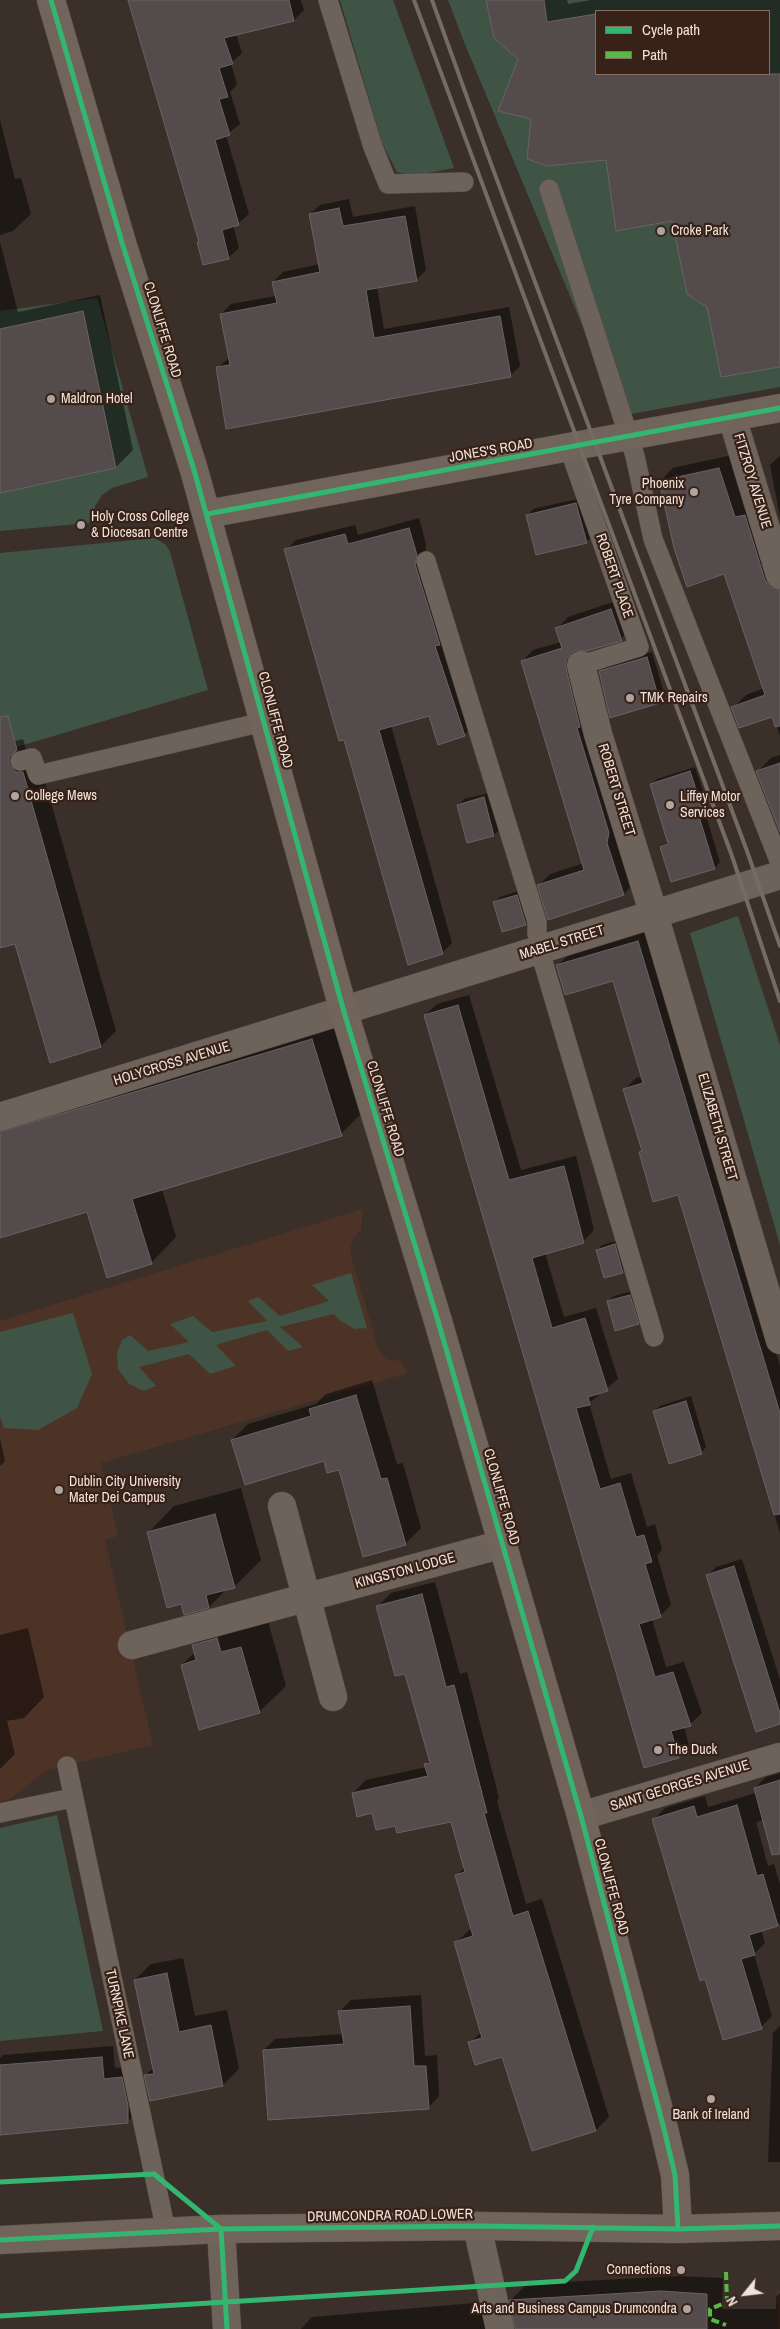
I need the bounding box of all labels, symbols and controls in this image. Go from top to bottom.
legend [595,10,770,75]
text: Cycle path [642,19,700,40]
text: Path [642,44,667,65]
place label: Croke Park [671,223,728,239]
marker: Croke Park [655,225,667,237]
street label: CLONLIFFE ROAD [139,280,185,380]
place label: Maldron Hotel [61,391,132,407]
marker: Maldron Hotel [45,393,57,405]
street label: FITZROY AVENUE [730,431,774,531]
street label: JONES'S ROAD [448,435,534,467]
place label: Phoenix Tyre Company [609,476,684,508]
marker: Phoenix Tyre Company [688,486,700,498]
place label: Holy Cross College & Diocesan Centre [91,509,189,542]
marker: Holy Cross College & Diocesan Centre [75,519,87,531]
street label: ROBERT PLACE [592,531,636,621]
street label: CLONLIFFE ROAD [254,670,296,770]
place label: TMK Repairs [640,690,708,706]
marker: TMK Repairs [624,692,636,704]
street label: ROBERT STREET [594,742,638,838]
place label: College Mews [25,788,97,804]
place label: Liffey Motor Services [680,789,740,822]
marker: College Mews [9,790,21,802]
marker: Liffey Motor Services [664,799,676,811]
street label: MABEL STREET [518,922,606,964]
street label: HOLYCROSS AVENUE [112,1038,232,1090]
street label: CLONLIFFE ROAD [362,1059,408,1159]
street label: ELIZABETH STREET [694,1071,740,1183]
street label: CLONLIFFE ROAD [479,1447,523,1547]
place label: Dublin City University Mater Dei Campus [69,1474,181,1506]
marker: Dublin City University Mater Dei Campus [53,1484,65,1496]
street label: KINGSTON LODGE [353,1550,457,1592]
place label: The Duck [668,1742,717,1758]
marker: The Duck [652,1744,664,1756]
street label: SAINT GEORGES AVENUE [608,1757,752,1815]
street label: CLONLIFFE ROAD [590,1837,632,1937]
street label: TURNPIKE LANE [101,1968,137,2060]
marker: Bank of Ireland [705,2093,717,2105]
place label: Bank of Ireland [672,2107,750,2123]
street label: DRUMCONDRA ROAD LOWER [307,2206,473,2226]
place label: Connections [607,2262,671,2278]
marker: Connections [675,2264,687,2276]
north arrow [720,2269,770,2319]
text: N [722,2293,742,2309]
place label: Arts and Business Campus Drumcondra [472,2301,677,2317]
marker: Arts and Business Campus Drumcondra [681,2303,693,2315]

